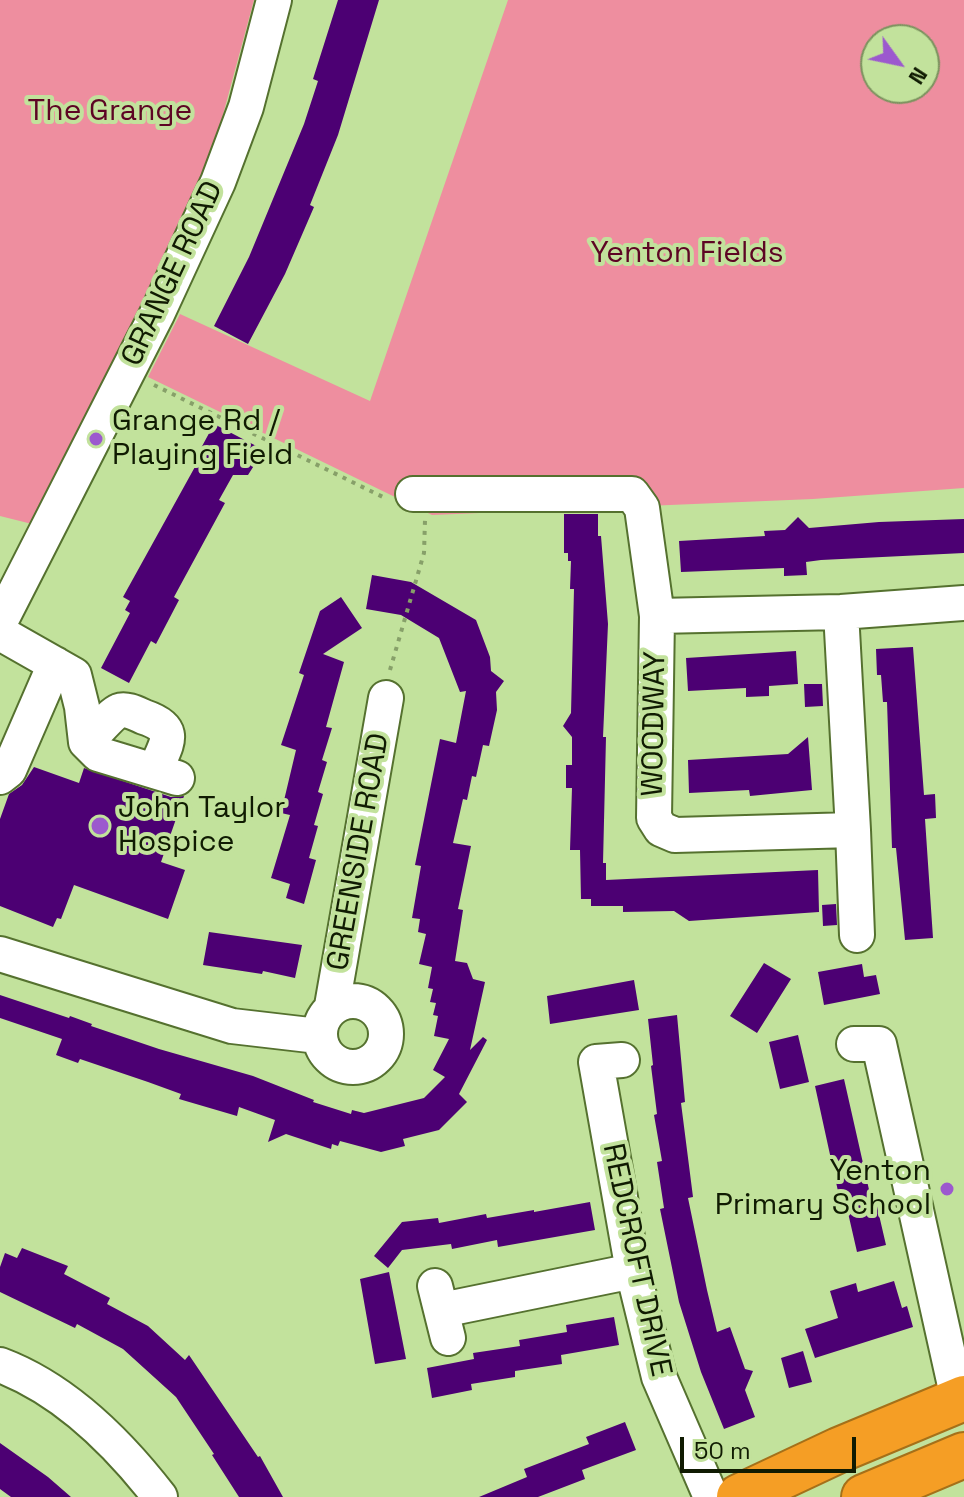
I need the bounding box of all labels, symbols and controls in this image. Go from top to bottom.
north arrow [860,24,940,104]
text: N [903,62,934,90]
park label: The Grange [28,94,192,130]
street label: GRANGE ROAD [115,176,231,372]
park label: Yenton Fields [590,236,784,272]
place label: Grange Rd / Playing Field [112,404,293,474]
marker: Grange Rd / Playing Field [87,430,105,448]
street label: WOODWAY [636,651,674,797]
street label: GREENSIDE ROAD [320,731,398,973]
place label: John Taylor Hospice [118,791,286,862]
marker: John Taylor Hospice [89,815,111,837]
street label: REDCROFT DRIVE [594,1140,678,1380]
place label: Yenton Primary School [715,1154,931,1224]
marker: Yenton Primary School [938,1180,956,1198]
scale bar [684,1421,860,1471]
text: 50 m [694,1435,751,1466]

